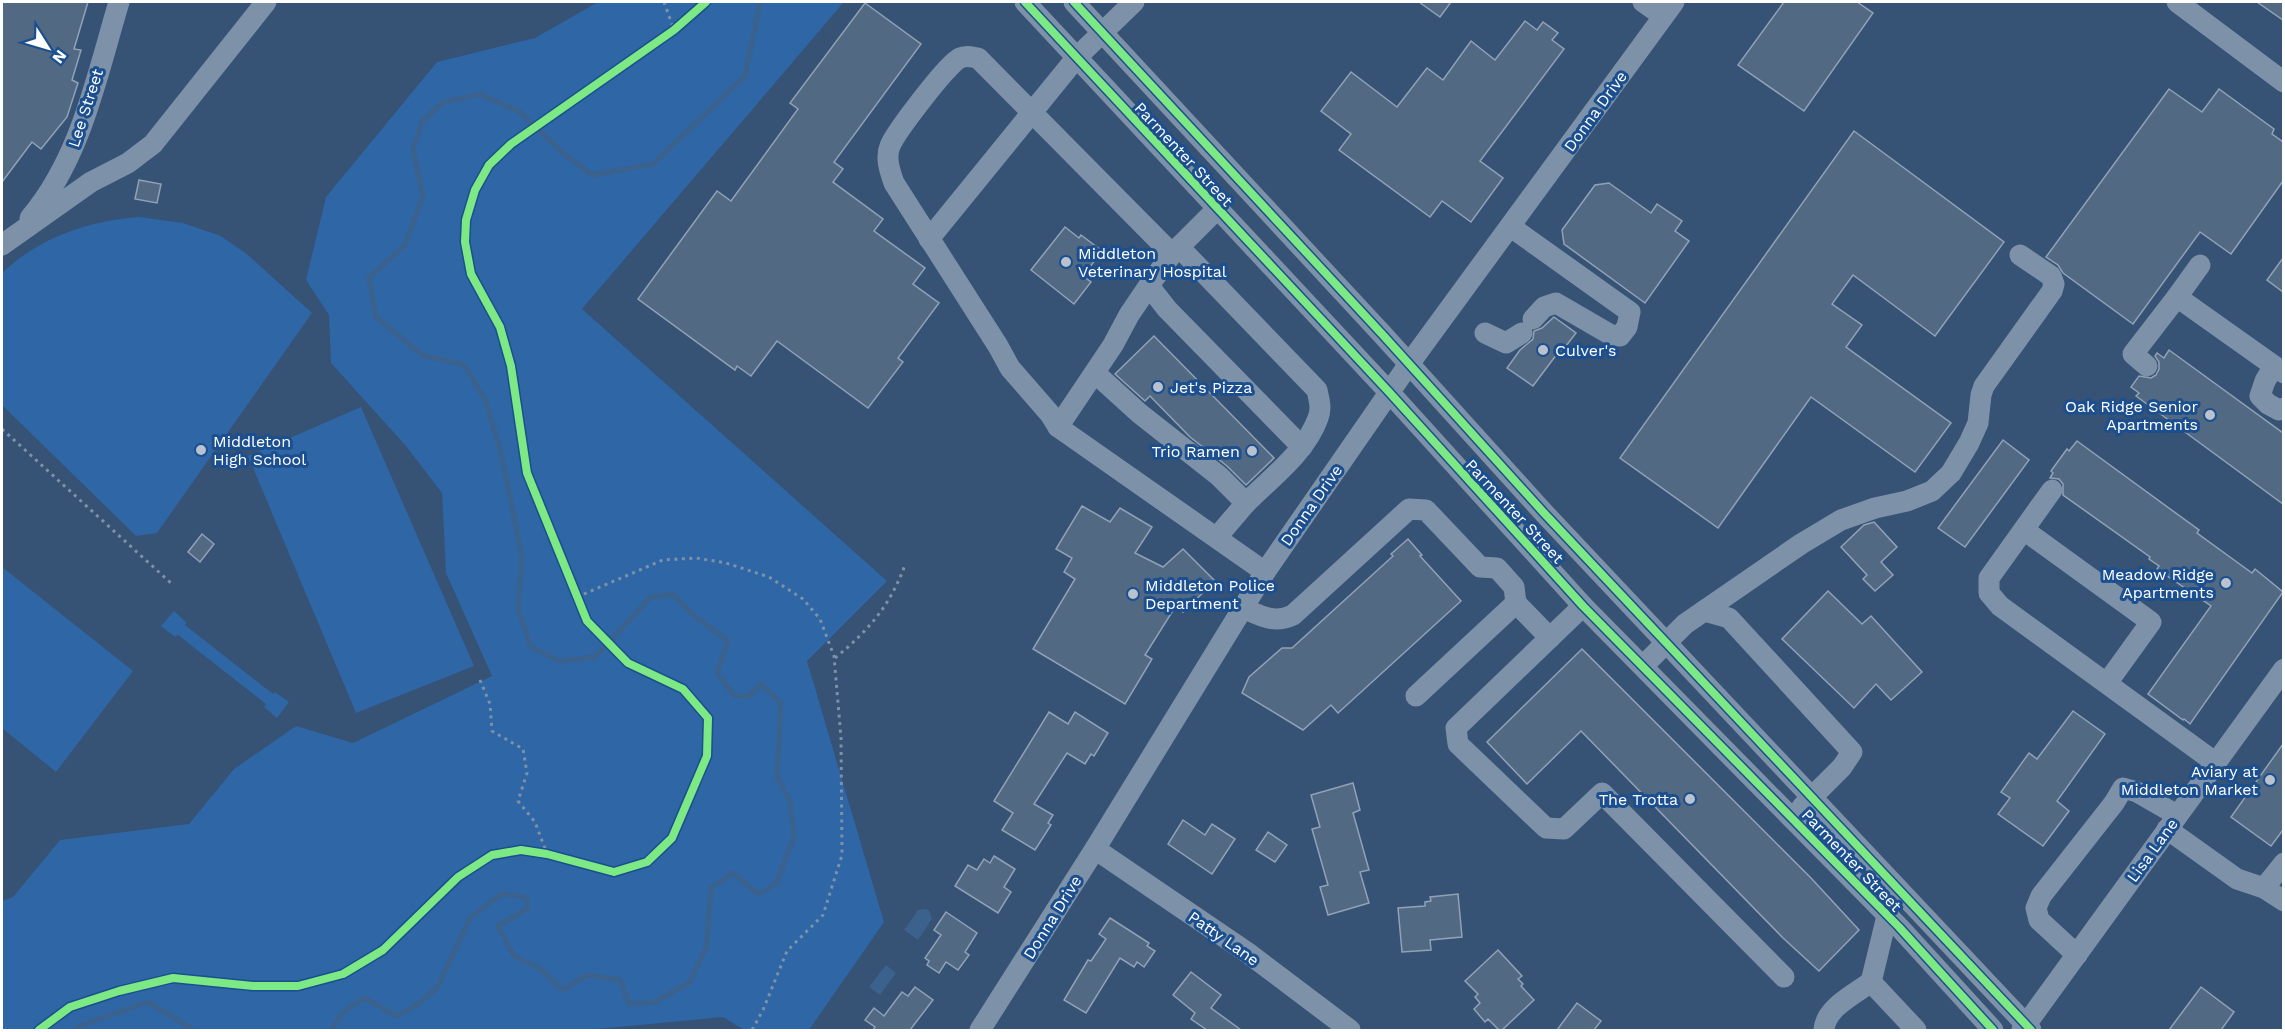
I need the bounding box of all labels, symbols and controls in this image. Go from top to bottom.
north arrow [18,18,78,78]
text: N [48,46,71,67]
street label: Lee Street [64,66,107,150]
street label: Donna Drive [1560,67,1631,155]
street label: Parmenter Street [1131,98,1237,211]
place label: Middleton Veterinary Hospital [1078,244,1227,281]
marker: Middleton Veterinary Hospital [1059,255,1073,269]
place label: Culver's [1555,341,1616,360]
marker: Culver's [1536,343,1550,357]
place label: Jet's Pizza [1170,378,1252,397]
marker: Jet's Pizza [1151,380,1165,394]
place label: Oak Ridge Senior Apartments [2065,397,2198,434]
marker: Oak Ridge Senior Apartments [2203,408,2217,422]
place label: Middleton High School [213,432,306,469]
place label: Trio Ramen [1152,442,1240,461]
marker: Middleton High School [194,443,208,457]
marker: Trio Ramen [1245,444,1259,458]
street label: Parmenter Street [1462,455,1568,568]
street label: Donna Drive [1276,461,1346,550]
place label: Meadow Ridge Apartments [2102,565,2214,602]
place label: Middleton Police Department [1145,576,1275,613]
marker: Meadow Ridge Apartments [2219,576,2233,590]
marker: Middleton Police Department [1126,587,1140,601]
place label: Aviary at Middleton Market [2121,762,2258,799]
marker: Aviary at Middleton Market [2263,773,2277,787]
place label: The Trotta [1599,790,1678,809]
marker: The Trotta [1683,792,1697,806]
street label: Parmenter Street [1798,805,1906,916]
street label: Lisa Lane [2123,815,2182,886]
street label: Donna Drive [1019,872,1086,963]
street label: Patty Lane [1185,907,1263,970]

